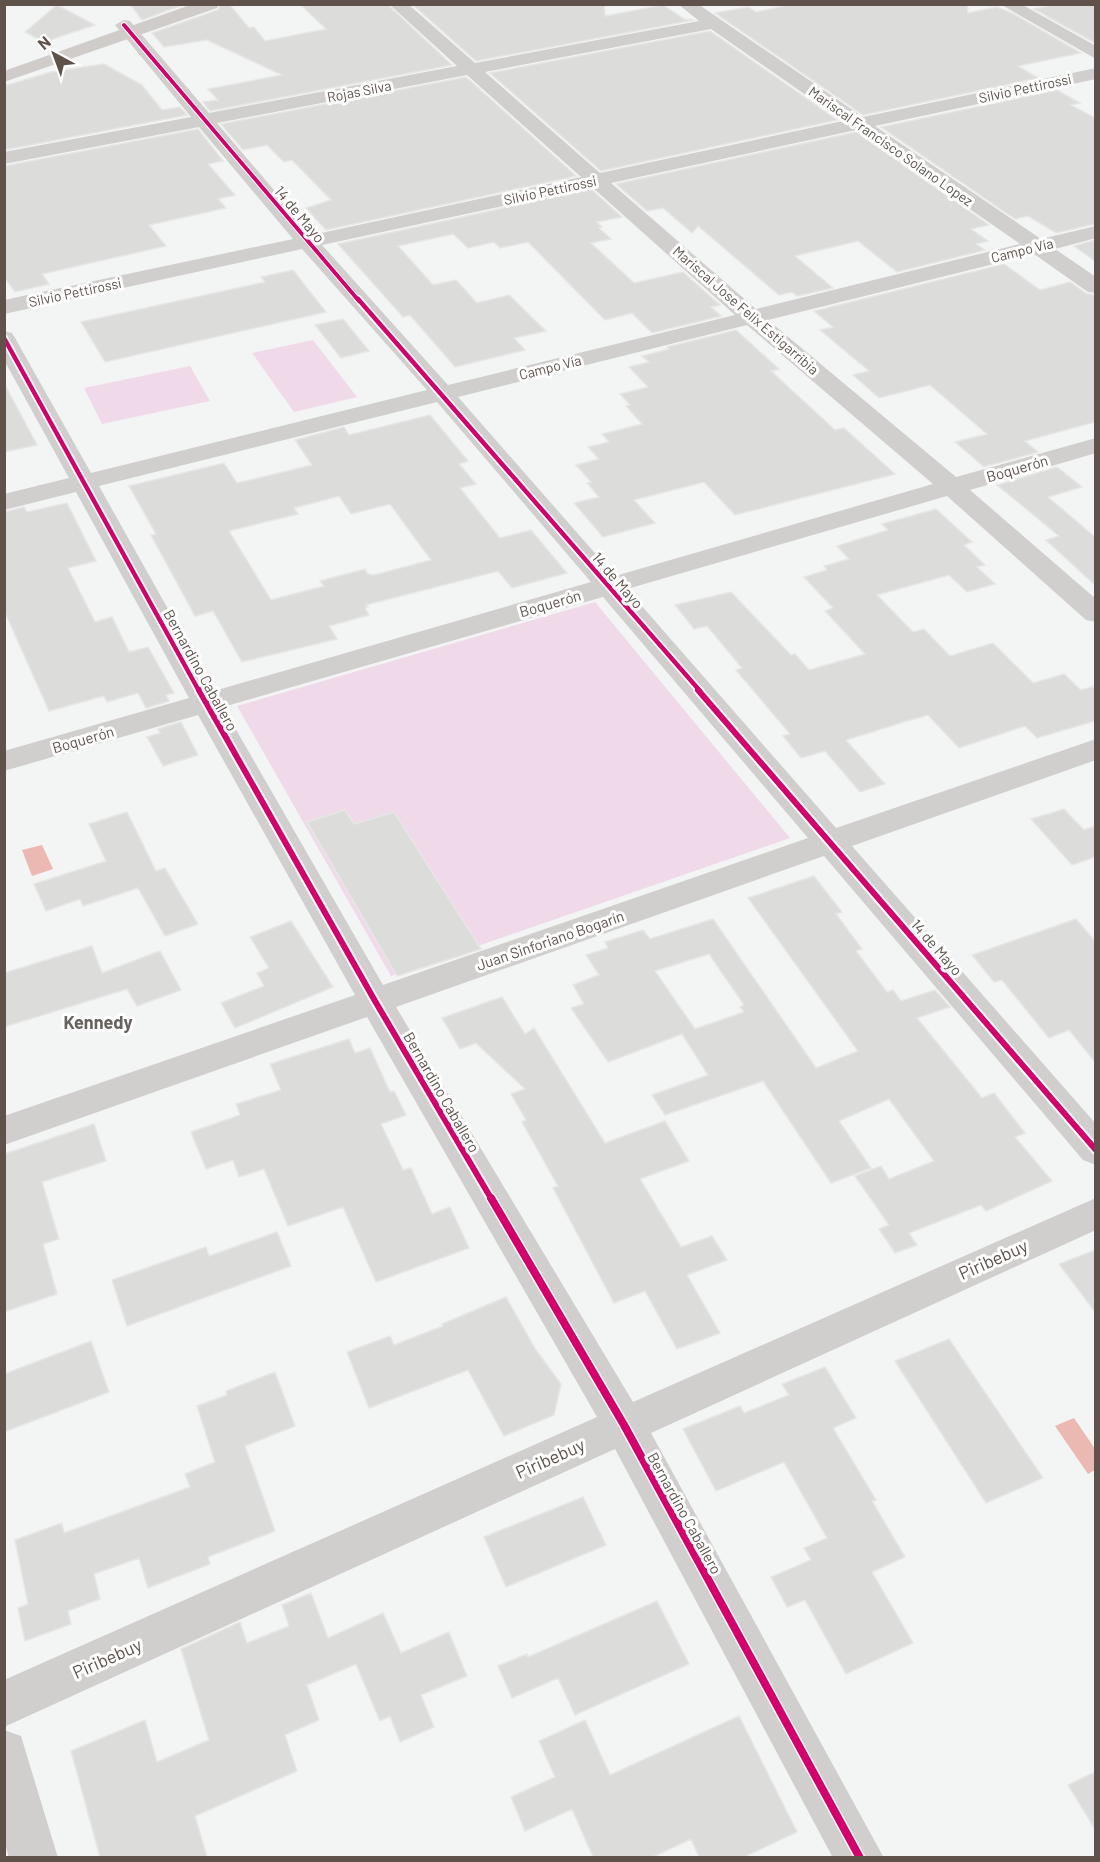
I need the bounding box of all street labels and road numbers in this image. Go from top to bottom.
street label: Silvio Pettirossi [977,70,1073,106]
street label: Rojas Silva [326,76,392,106]
street label: Mariscal Francisco Solano Lopez [806,83,976,209]
street label: Silvio Pettirossi [502,172,598,208]
street label: 14 de Mayo [271,182,329,246]
street label: Campo Vía [989,234,1055,266]
street label: Mariscal Jose Felix Estigarribia [670,242,822,378]
street label: Silvio Pettirossi [27,274,123,310]
street label: Campo Vía [517,351,583,383]
street label: Boquerón [984,451,1050,485]
street label: 14 de Mayo [589,548,647,612]
street label: Boquerón [517,586,583,620]
street label: Bernardino Caballero [160,606,242,734]
street label: Boquerón [50,722,116,756]
street label: Juan Sinforiano Bogarín [474,906,626,974]
street label: 14 de Mayo [908,915,966,979]
street label: Bernardino Caballero [400,1029,484,1155]
street label: Piribebuy [955,1234,1031,1284]
street label: Piribebuy [512,1433,588,1483]
street label: Bernardino Caballero [644,1449,726,1577]
street label: Piribebuy [69,1633,145,1683]

